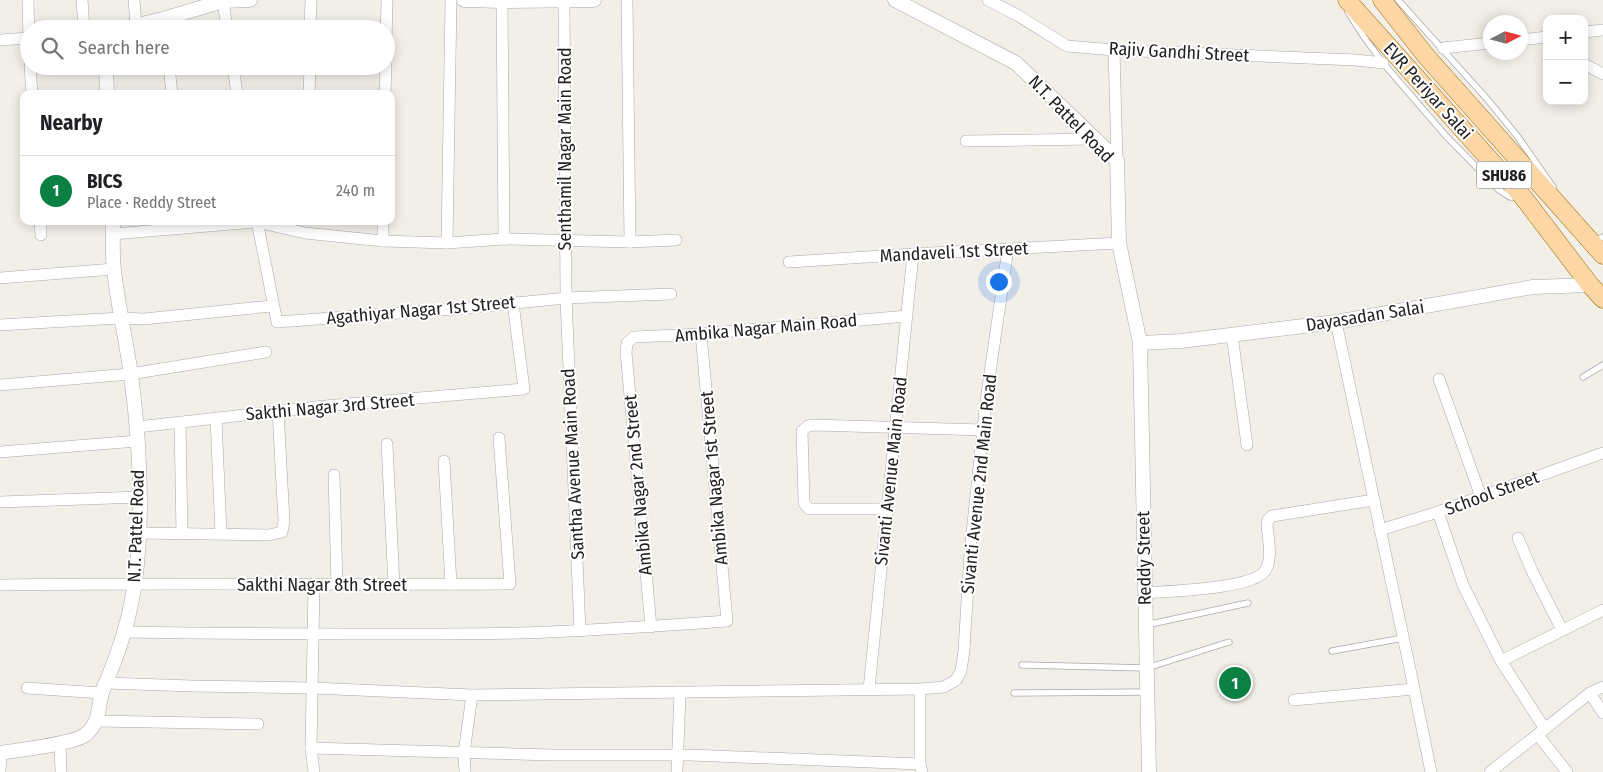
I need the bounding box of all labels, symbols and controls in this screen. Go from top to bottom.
north arrow [1483,15,1528,60]
map controls [1543,15,1588,105]
button: + [1543,15,1588,60]
search box [20,20,395,75]
icon: search [38,34,66,62]
text: Search here [78,36,170,59]
street label: Rajiv Gandhi Street [1108,37,1250,67]
street label: EVR Periyar Salai [1379,38,1477,144]
street label: Senthamil Nagar Main Road [554,47,576,251]
button: − [1543,60,1588,105]
street label: N.T. Pattel Road [1024,71,1118,167]
text: Nearby [40,110,102,136]
road number: SHU86 [1476,162,1532,188]
text: BICS [87,170,122,193]
text: 1 [53,181,59,200]
text: 240 m [336,181,375,200]
text: Place · Reddy Street [87,193,216,212]
street label: Mandaveli 1st Street [879,237,1029,267]
your location [986,269,1012,295]
street label: Agathiyar Nagar 1st Street [326,291,516,329]
street label: Dayasadan Salai [1304,296,1426,336]
street label: Ambika Nagar Main Road [674,309,858,347]
street label: Santha Avenue Main Road [557,368,589,560]
street label: Sivanti Avenue 2nd Main Road [957,373,1001,595]
street label: Sivanti Avenue Main Road [870,376,912,566]
street label: Sakthi Nagar 3rd Street [245,389,415,425]
street label: Ambika Nagar 1st Street [695,390,733,566]
street label: Ambika Nagar 2nd Street [619,394,657,576]
street label: School Street [1442,466,1542,520]
street label: N.T. Pattel Road [123,469,149,583]
street label: Reddy Street [1132,511,1156,605]
street label: Sakthi Nagar 8th Street [237,574,407,596]
pin: 1 [1219,664,1251,702]

